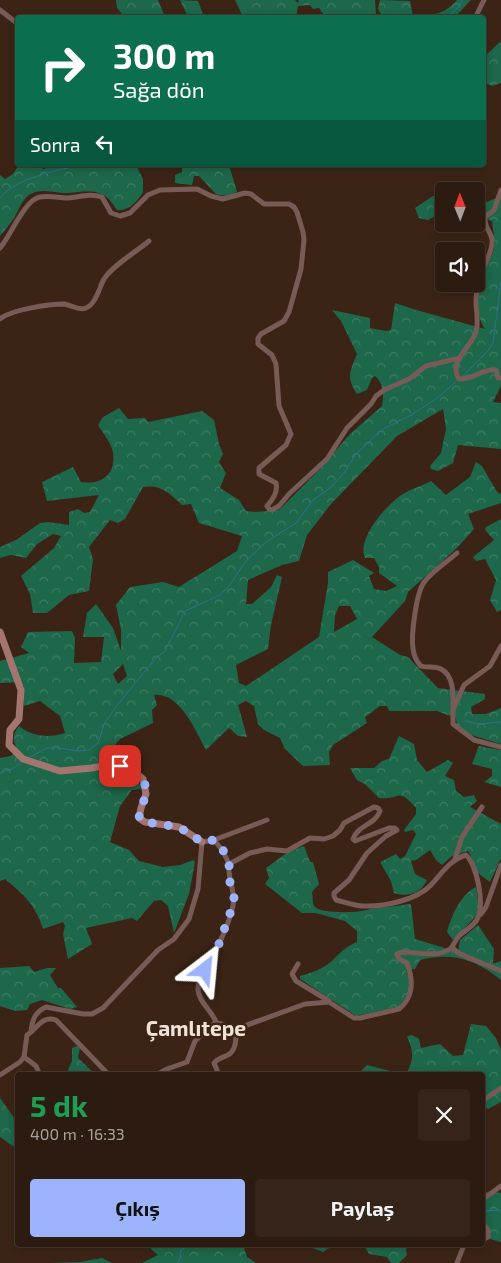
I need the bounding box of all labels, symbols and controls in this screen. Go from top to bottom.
text: 300 m [113,34,215,76]
icon: right [30,35,95,100]
text: Sağa dön [113,76,204,102]
icon: left [91,130,119,158]
text: Sonra [30,133,81,156]
north arrow [435,182,485,232]
map controls [435,182,485,292]
button: sound [435,242,485,292]
pin [99,745,141,787]
icon: arrive [106,752,134,780]
position arrow [178,943,230,995]
district label: Çamlıtepe [146,1015,246,1042]
text: 5 dk [30,1087,88,1123]
button: close [418,1089,470,1141]
text: 400 m · 16:33 [30,1124,125,1143]
button: Çıkış [30,1179,245,1237]
button: Paylaş [255,1179,470,1237]

